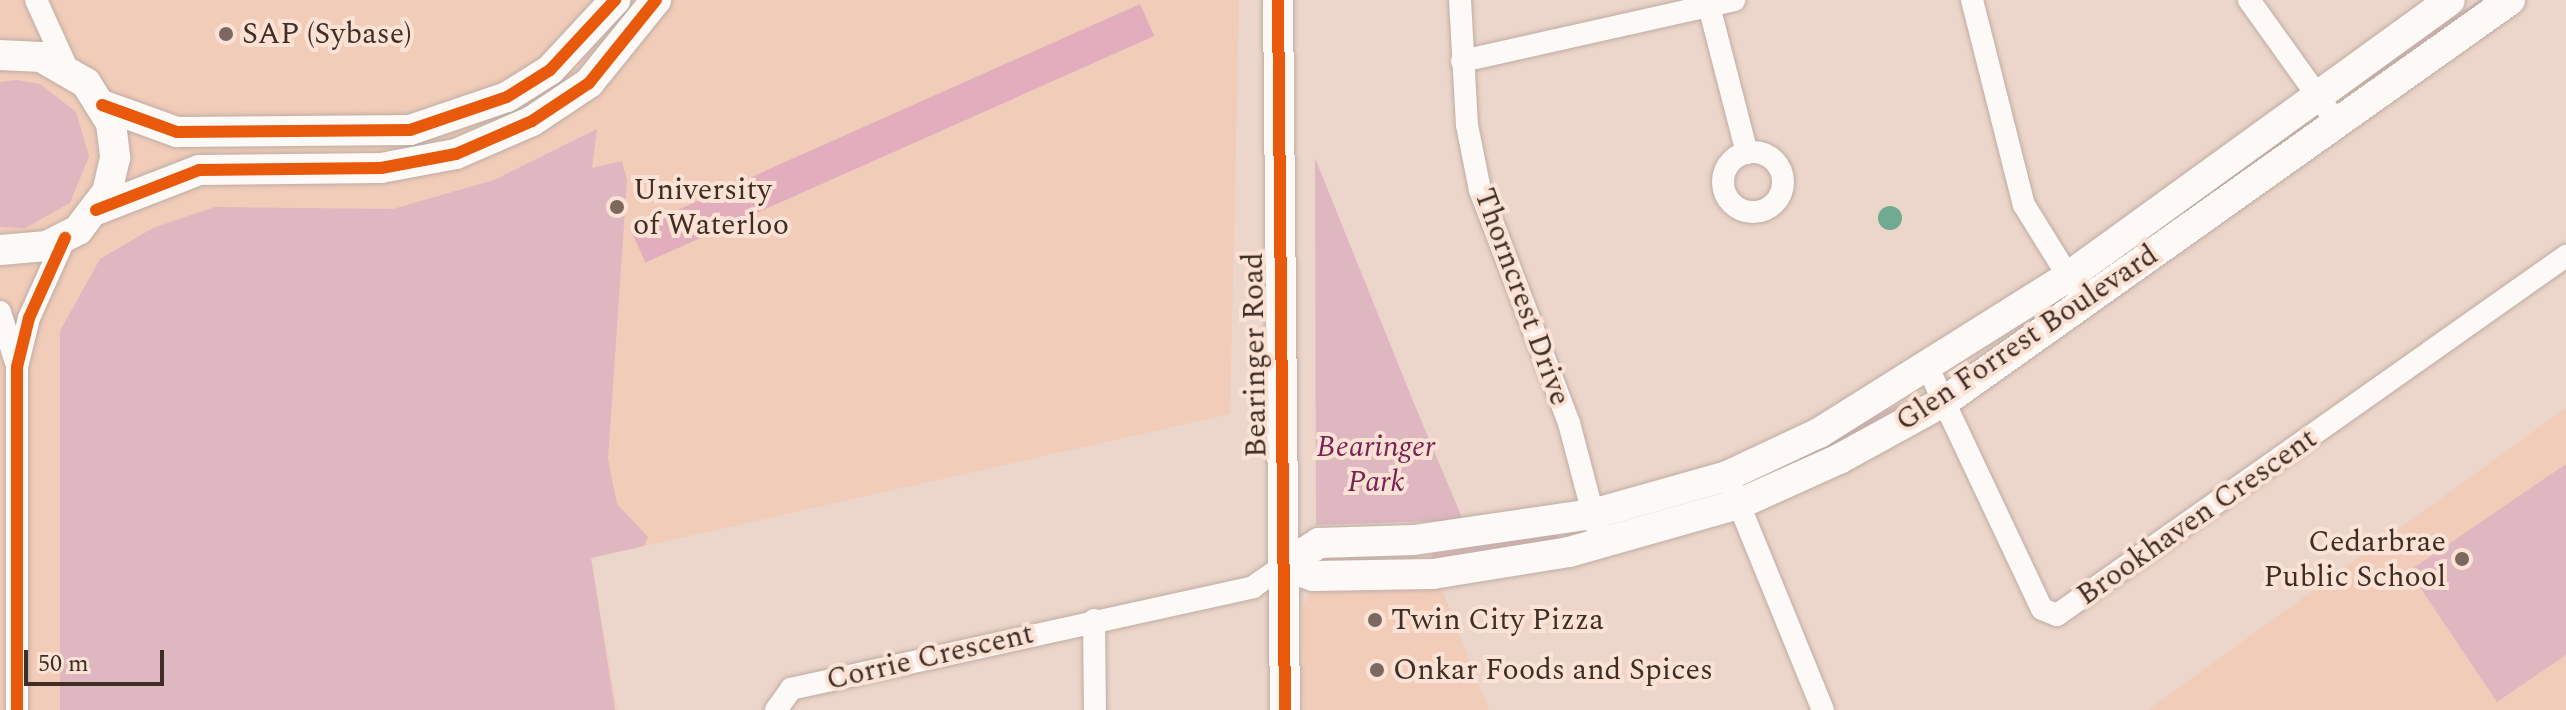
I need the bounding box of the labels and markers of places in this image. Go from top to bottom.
place label: SAP (Sybase) [242,16,412,52]
marker: SAP (Sybase) [217,25,235,43]
place label: University of Waterloo [633,172,789,242]
marker: University of Waterloo [608,198,626,216]
place label: Cedarbrae Public School [2263,524,2446,594]
marker: Cedarbrae Public School [2453,550,2471,568]
place label: Twin City Pizza [1391,602,1604,638]
marker: Twin City Pizza [1366,611,1384,629]
place label: Onkar Foods and Spices [1393,652,1713,688]
marker: Onkar Foods and Spices [1368,661,1386,679]

